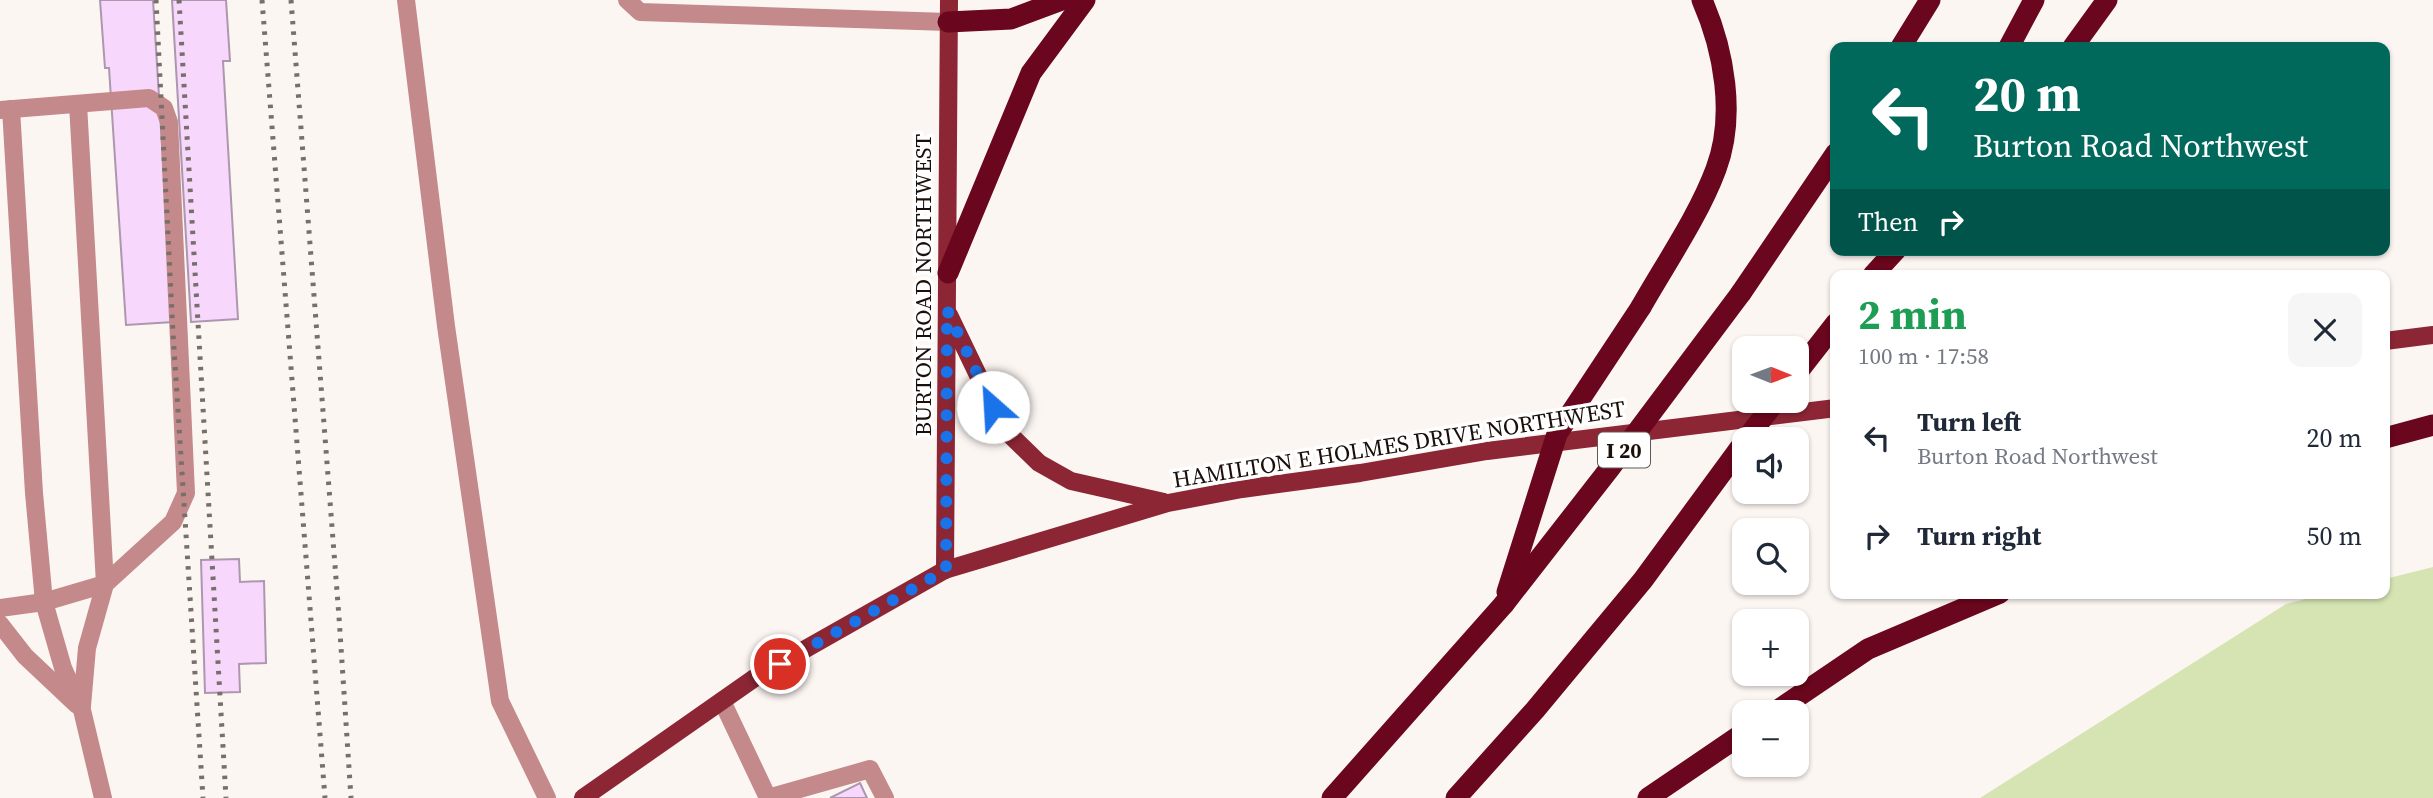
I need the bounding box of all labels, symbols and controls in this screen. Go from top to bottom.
text: 20 m [1973,60,2081,127]
icon: left [1858,70,1949,161]
text: Burton Road Northwest [1973,124,2308,168]
street label: BURTON ROAD NORTHWEST [907,134,939,436]
icon: right [1932,203,1970,241]
text: Then [1858,204,1918,240]
text: 2 min [1858,285,1967,343]
button: close [2288,293,2362,367]
north arrow [1732,336,1810,413]
map controls [1732,336,1809,777]
text: 100 m · 17:58 [1858,340,1989,372]
position arrow [956,370,1030,444]
street label: HAMILTON E HOLMES DRIVE NORTHWEST [1171,392,1628,496]
text: Turn left [1917,404,2021,440]
icon: left [1858,419,1896,457]
text: 20 m [2307,420,2362,456]
button: sound [1732,427,1809,504]
road number: I 20 [1598,433,1650,468]
text: Burton Road Northwest [1917,440,2158,472]
icon: right [1858,517,1896,555]
button: search [1732,518,1809,595]
text: Turn right [1917,518,2041,554]
text: 50 m [2307,518,2362,554]
button: + [1732,609,1809,686]
pin [750,634,810,694]
icon: arrive [761,645,799,683]
button: − [1732,700,1809,777]

